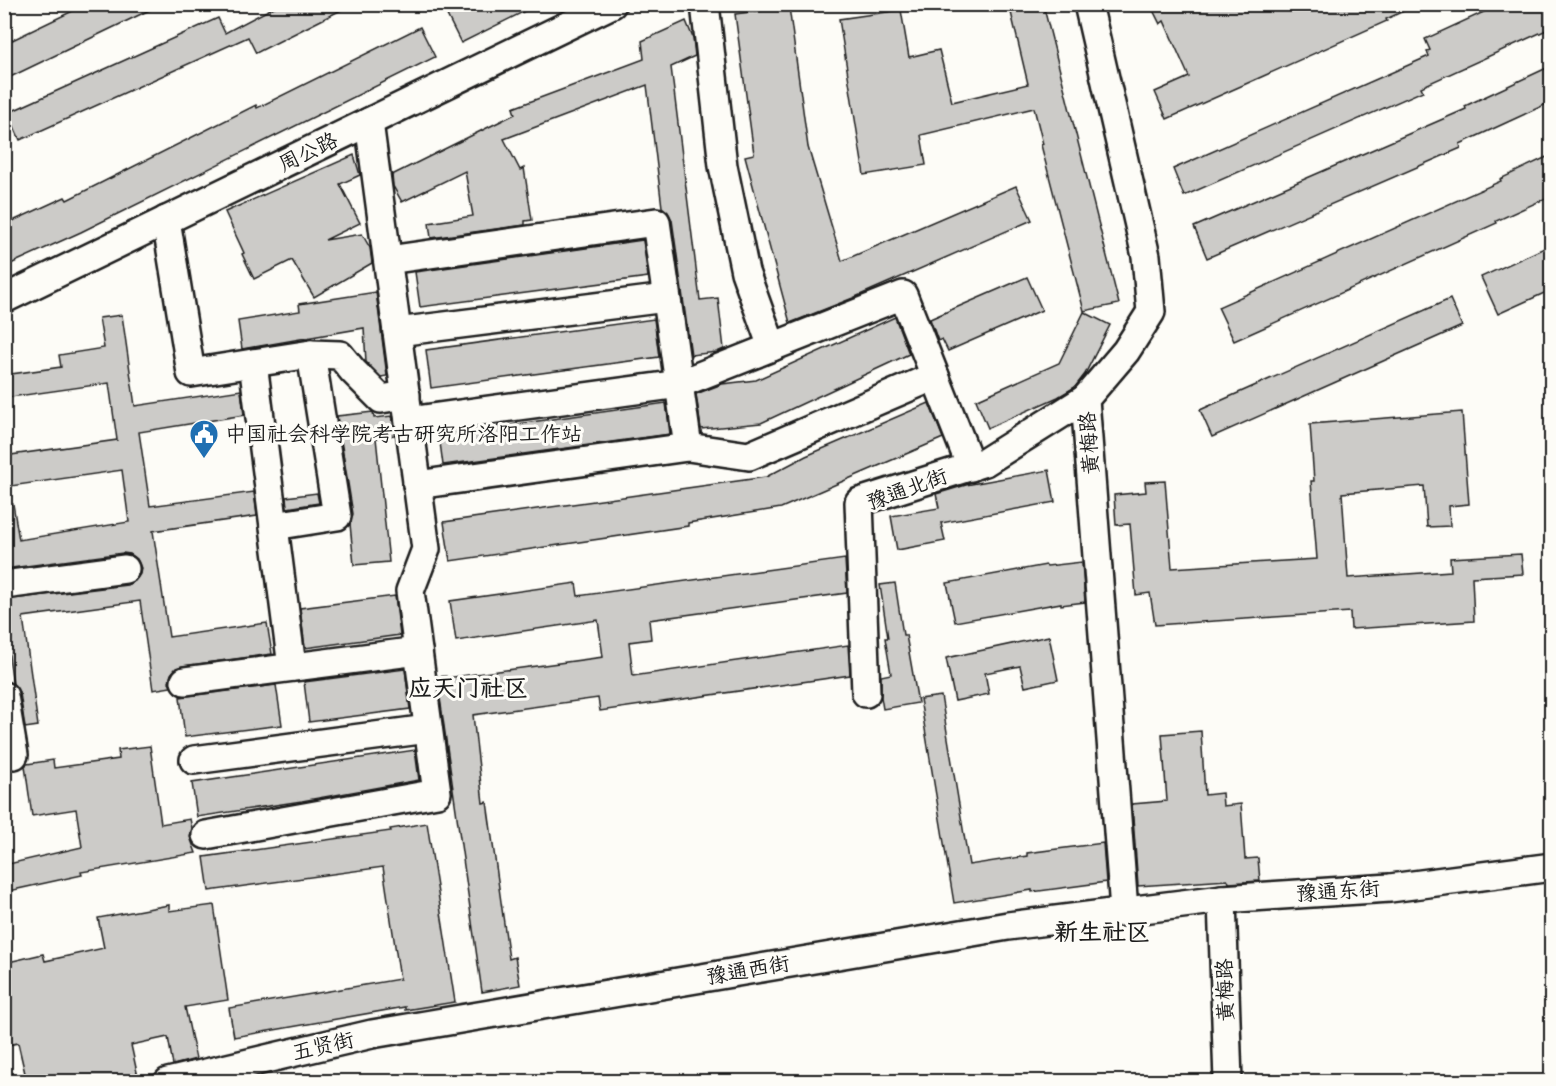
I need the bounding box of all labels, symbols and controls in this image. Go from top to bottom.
street label: 周公路 [275,128,343,180]
street label: 黄梅路 [1076,410,1107,475]
public building icon: 中国社会科学院考古研究所洛阳工作站 [188,418,220,460]
place label: 中国社会科学院考古研究所洛阳工作站 [225,423,582,450]
street label: 豫通北街 [864,464,952,518]
district label: 应天门社区 [408,676,528,706]
street label: 豫通东街 [1295,877,1381,910]
district label: 新生社区 [1054,920,1150,950]
street label: 豫通西街 [705,952,792,993]
street label: 黄梅路 [1213,958,1242,1022]
street label: 五贤街 [290,1029,357,1069]

